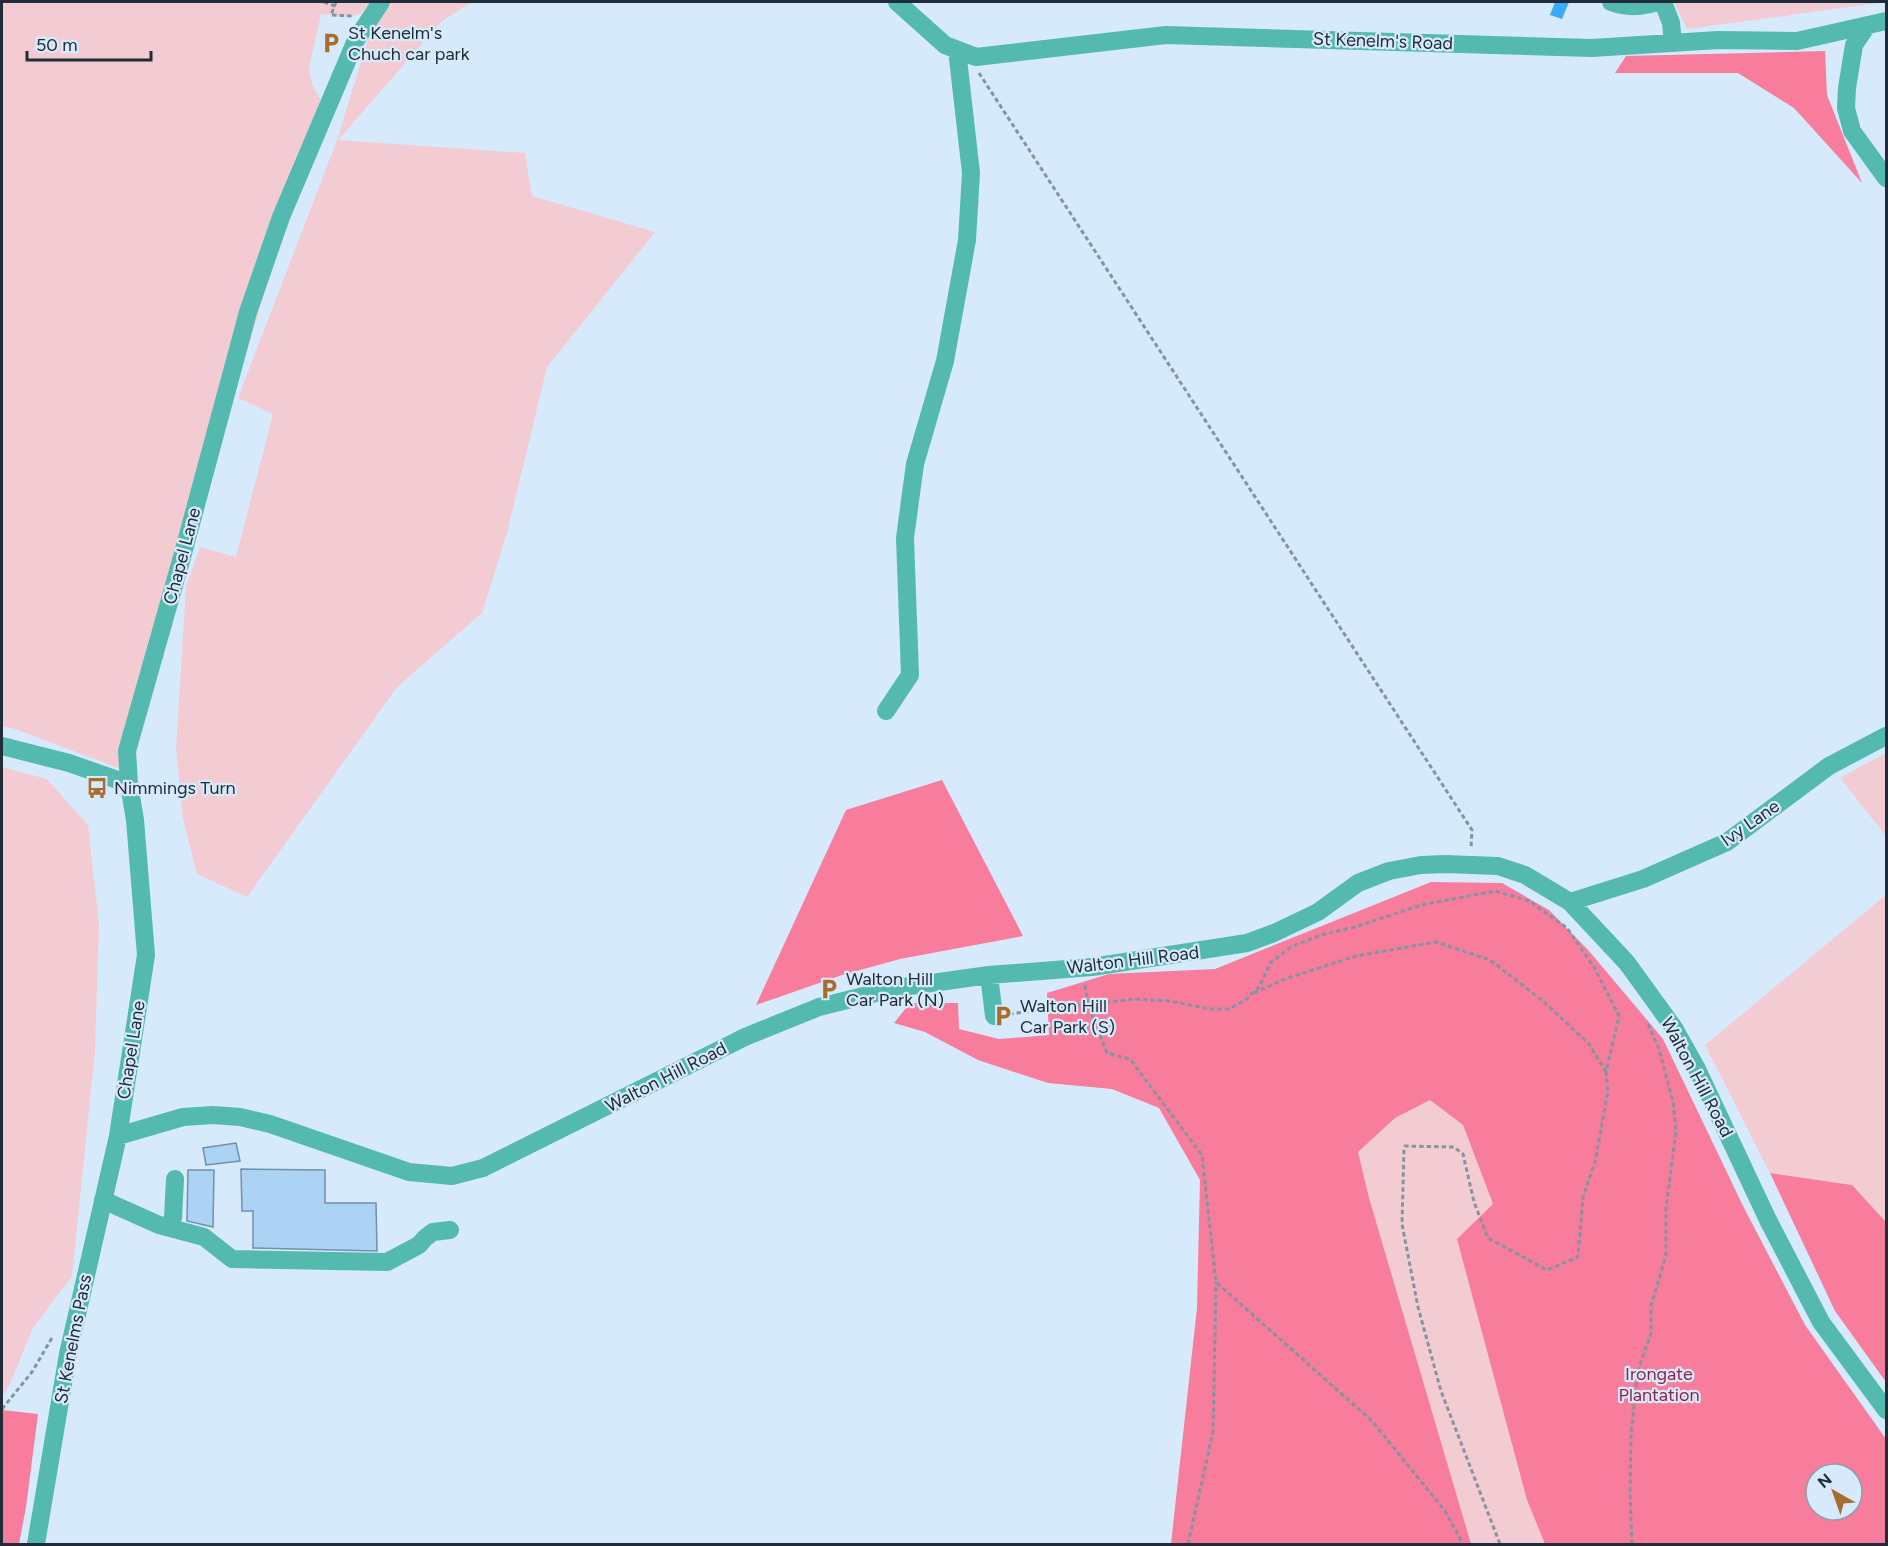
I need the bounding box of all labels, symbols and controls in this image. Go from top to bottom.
place label: St Kenelm's Chuch car park [348,22,470,65]
scale bar [27,24,152,62]
street label: St Kenelm's Road [1313,28,1453,54]
parking icon: St Kenelm's Chuch car park [319,31,343,55]
text: 50 m [36,34,78,56]
street label: Chapel Lane [158,505,206,607]
bus stop icon: Nimmings Turn [85,776,109,800]
place label: Nimmings Turn [114,777,236,799]
street label: Ivy Lane [1716,795,1784,851]
street label: Walton Hill Road [1066,941,1200,979]
place label: Walton Hill Car Park (N) [846,968,944,1011]
parking icon: Walton Hill Car Park (N) [817,977,841,1001]
place label: Walton Hill Car Park (S) [1020,995,1115,1038]
street label: Chapel Lane [112,999,150,1101]
parking icon: Walton Hill Car Park (S) [991,1004,1015,1028]
street label: Walton Hill Road [1656,1013,1738,1141]
street label: Walton Hill Road [602,1037,730,1117]
street label: St Kenelms Pass [50,1273,96,1405]
park label: Irongate Plantation [1618,1363,1700,1406]
north arrow [1804,1462,1864,1522]
text: N [1814,1470,1836,1492]

